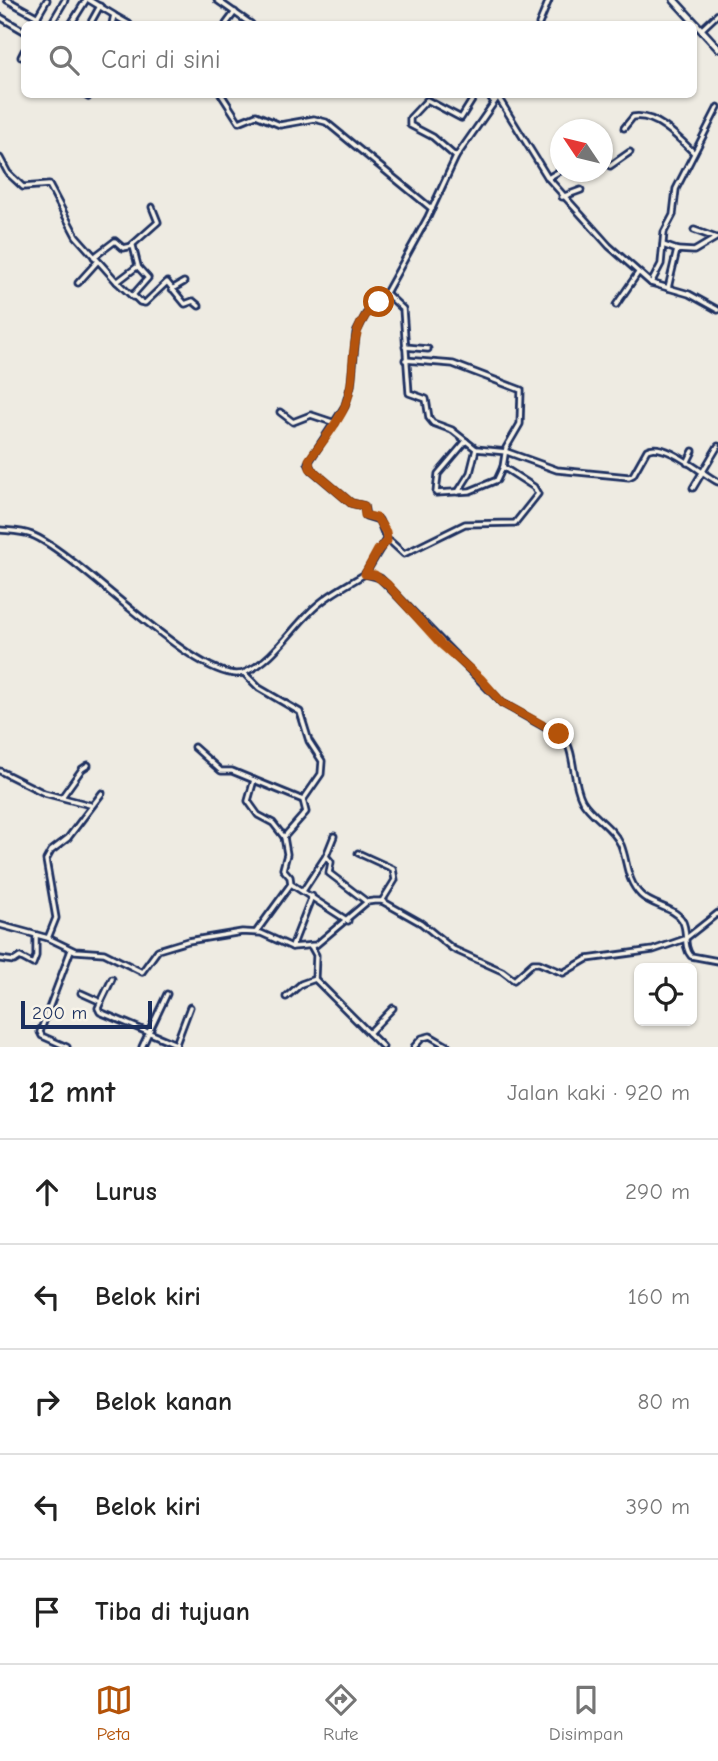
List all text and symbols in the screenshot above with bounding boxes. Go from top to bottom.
search box [21,21,697,98]
icon: search [45,41,83,79]
text: Cari di sini [101,45,221,75]
north arrow [550,119,613,182]
route start [363,286,394,317]
route end [543,718,574,749]
map controls [634,963,697,1026]
button: locate [634,963,697,1026]
scale bar [21,998,152,1030]
text: 200 m [32,1002,87,1024]
text: 12 mnt [28,1075,115,1110]
text: Jalan kaki · 920 m [507,1079,690,1106]
icon: ahead [28,1173,66,1211]
text: Lurus [95,1177,157,1207]
text: 290 m [625,1178,690,1205]
icon: left [28,1278,66,1316]
text: Belok kiri [95,1282,201,1312]
text: 160 m [628,1283,690,1310]
icon: right [28,1383,66,1421]
text: Belok kanan [95,1387,232,1417]
text: 80 m [637,1388,690,1415]
icon: left [28,1488,66,1526]
text: Belok kiri [95,1492,201,1522]
text: 390 m [625,1493,690,1520]
icon: arrive [28,1593,66,1631]
text: Tiba di tujuan [95,1597,250,1627]
tab: Peta [95,1681,133,1745]
tab: Rute [322,1681,360,1745]
tab: Disimpan [549,1681,623,1745]

